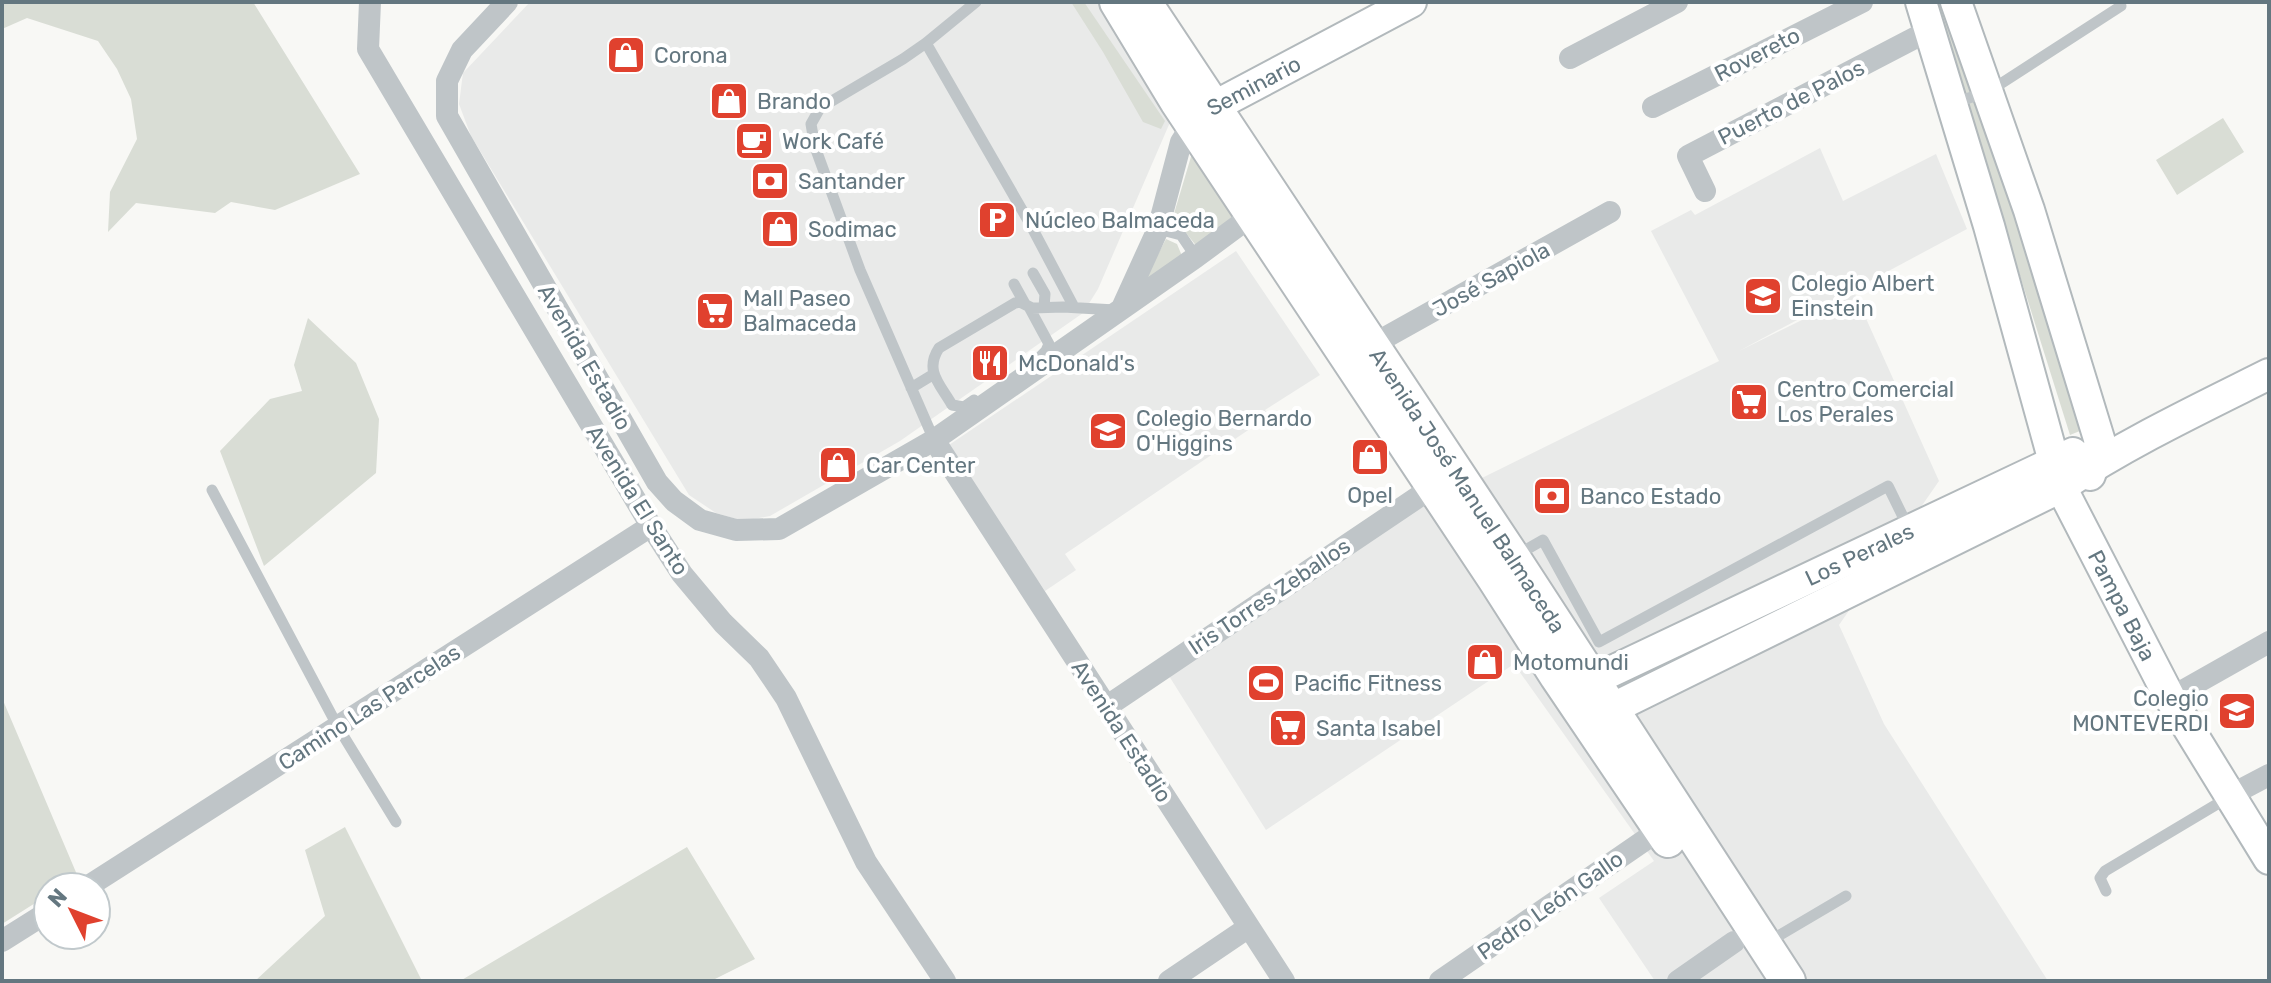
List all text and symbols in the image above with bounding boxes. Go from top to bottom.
street label: Rovereto [1710,21,1804,87]
shop icon: Corona [605,34,647,76]
place label: Corona [654,42,728,69]
street label: Seminario [1202,50,1306,122]
street label: Puerto de Palos [1713,54,1869,151]
shop icon: Brando [708,80,750,122]
place label: Brando [757,88,831,115]
cafe icon: Work Café [733,120,775,162]
place label: Work Café [782,128,884,155]
bank icon: Santander [749,160,791,202]
place label: Santander [798,168,905,195]
parking icon: Núcleo Balmaceda [976,199,1018,241]
place label: Núcleo Balmaceda [1025,207,1215,234]
shop icon: Sodimac [759,208,801,250]
place label: Sodimac [808,216,897,243]
street label: José Sapiola [1428,236,1555,323]
place label: Colegio Albert Einstein [1791,270,1935,322]
school or university icon: Colegio Albert Einstein [1742,275,1784,317]
street label: Avenida Estadio [532,280,637,435]
place label: Mall Paseo Balmaceda [743,285,857,337]
supermarket icon: Mall Paseo Balmaceda [694,290,736,332]
restaurant icon: McDonald's [969,342,1011,384]
street label: Avenida José Manuel Balmaceda [1363,343,1571,638]
place label: McDonald's [1018,350,1135,377]
place label: Centro Comercial Los Perales [1777,376,1954,428]
supermarket icon: Centro Comercial Los Perales [1728,381,1770,423]
place label: Colegio Bernardo O'Higgins [1136,405,1312,457]
school or university icon: Colegio Bernardo O'Higgins [1087,410,1129,452]
street label: Avenida El Santo [581,420,695,580]
shop icon: Opel [1349,436,1391,478]
shop icon: Car Center [817,444,859,486]
place label: Car Center [866,452,976,479]
bank icon: Banco Estado [1531,475,1573,517]
place label: Opel [1347,482,1393,509]
place label: Banco Estado [1580,483,1721,510]
street label: Los Perales [1801,517,1918,592]
street label: Iris Torres Zeballos [1183,532,1355,661]
street label: Pampa Baja [2082,546,2161,666]
street label: Camino Las Parcelas [273,638,465,776]
shop icon: Motomundi [1464,641,1506,683]
place label: Motomundi [1513,649,1629,676]
street label: Avenida Estadio [1066,655,1177,807]
sports icon: Pacific Fitness [1245,662,1287,704]
place label: Pacific Fitness [1294,670,1442,697]
place label: Colegio MONTEVERDI [2072,685,2209,737]
school or university icon: Colegio MONTEVERDI [2216,690,2258,732]
supermarket icon: Santa Isabel [1267,707,1309,749]
place label: Santa Isabel [1316,715,1441,742]
street label: Pedro León Gallo [1472,845,1628,966]
north arrow [32,871,112,951]
text: N [42,883,73,913]

